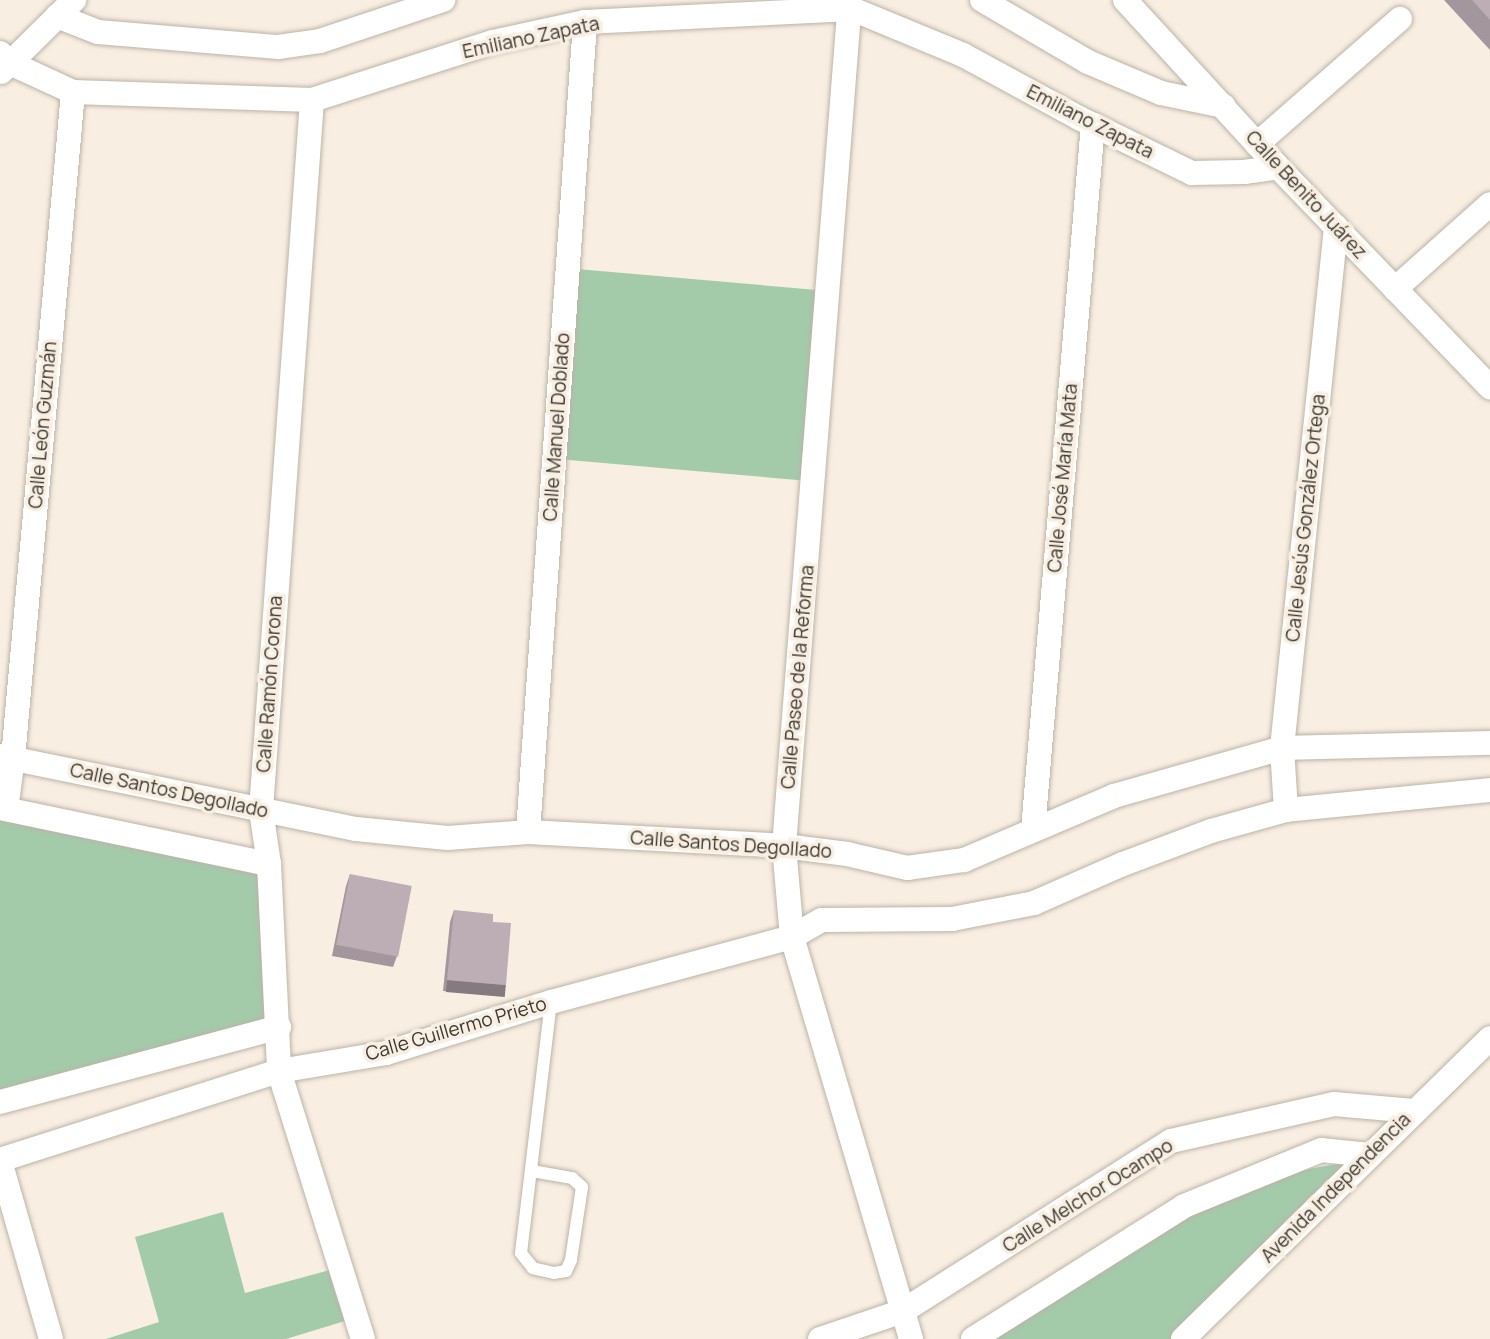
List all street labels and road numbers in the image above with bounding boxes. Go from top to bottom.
street label: Emiliano Zapata [461,12,601,64]
street label: Emiliano Zapata [1023,80,1157,164]
street label: Calle Benito Juárez [1241,126,1371,264]
street label: Calle Manuel Doblado [539,332,575,522]
street label: Calle León Guzmán [24,340,62,510]
street label: Calle José María Mata [1043,383,1083,573]
street label: Calle Jesús González Ortega [1282,393,1330,643]
street label: Calle Paseo de la Reforma [777,564,819,790]
street label: Calle Ramón Corona [252,595,288,773]
street label: Calle Santos Degollado [68,759,270,823]
street label: Calle Santos Degollado [629,827,833,863]
street label: Calle Guillermo Prieto [363,992,549,1066]
street label: Avenida Independencia [1256,1108,1416,1268]
street label: Calle Melchor Ocampo [999,1134,1177,1258]

